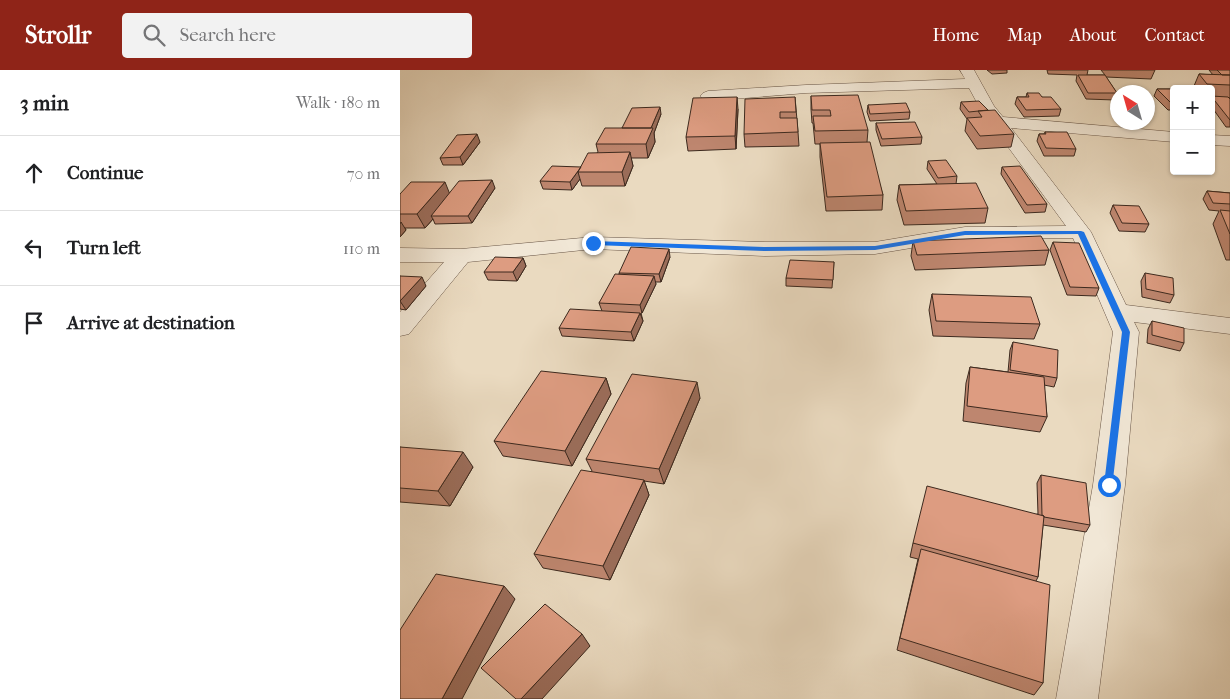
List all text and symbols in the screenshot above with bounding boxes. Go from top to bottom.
search box [122,13,472,58]
text: Strollr [25,21,92,49]
icon: search [140,21,168,49]
text: Search here [180,24,276,46]
text: Home [932,25,979,46]
text: Map [1007,25,1042,46]
text: About [1070,25,1116,46]
text: Contact [1144,25,1205,46]
north arrow [1110,85,1155,130]
map controls [1170,85,1215,175]
button: + [1170,85,1215,130]
text: 3 min [20,91,69,115]
text: Walk · 180 m [296,93,380,112]
button: − [1170,130,1215,175]
icon: ahead [20,159,48,187]
text: Continue [67,162,143,184]
text: 70 m [347,164,380,183]
route end [582,232,605,255]
icon: left [20,234,48,262]
text: Turn left [67,237,141,259]
text: 110 m [343,239,380,258]
icon: arrive [20,309,48,337]
text: Arrive at destination [67,312,235,334]
route start [1098,474,1121,497]

